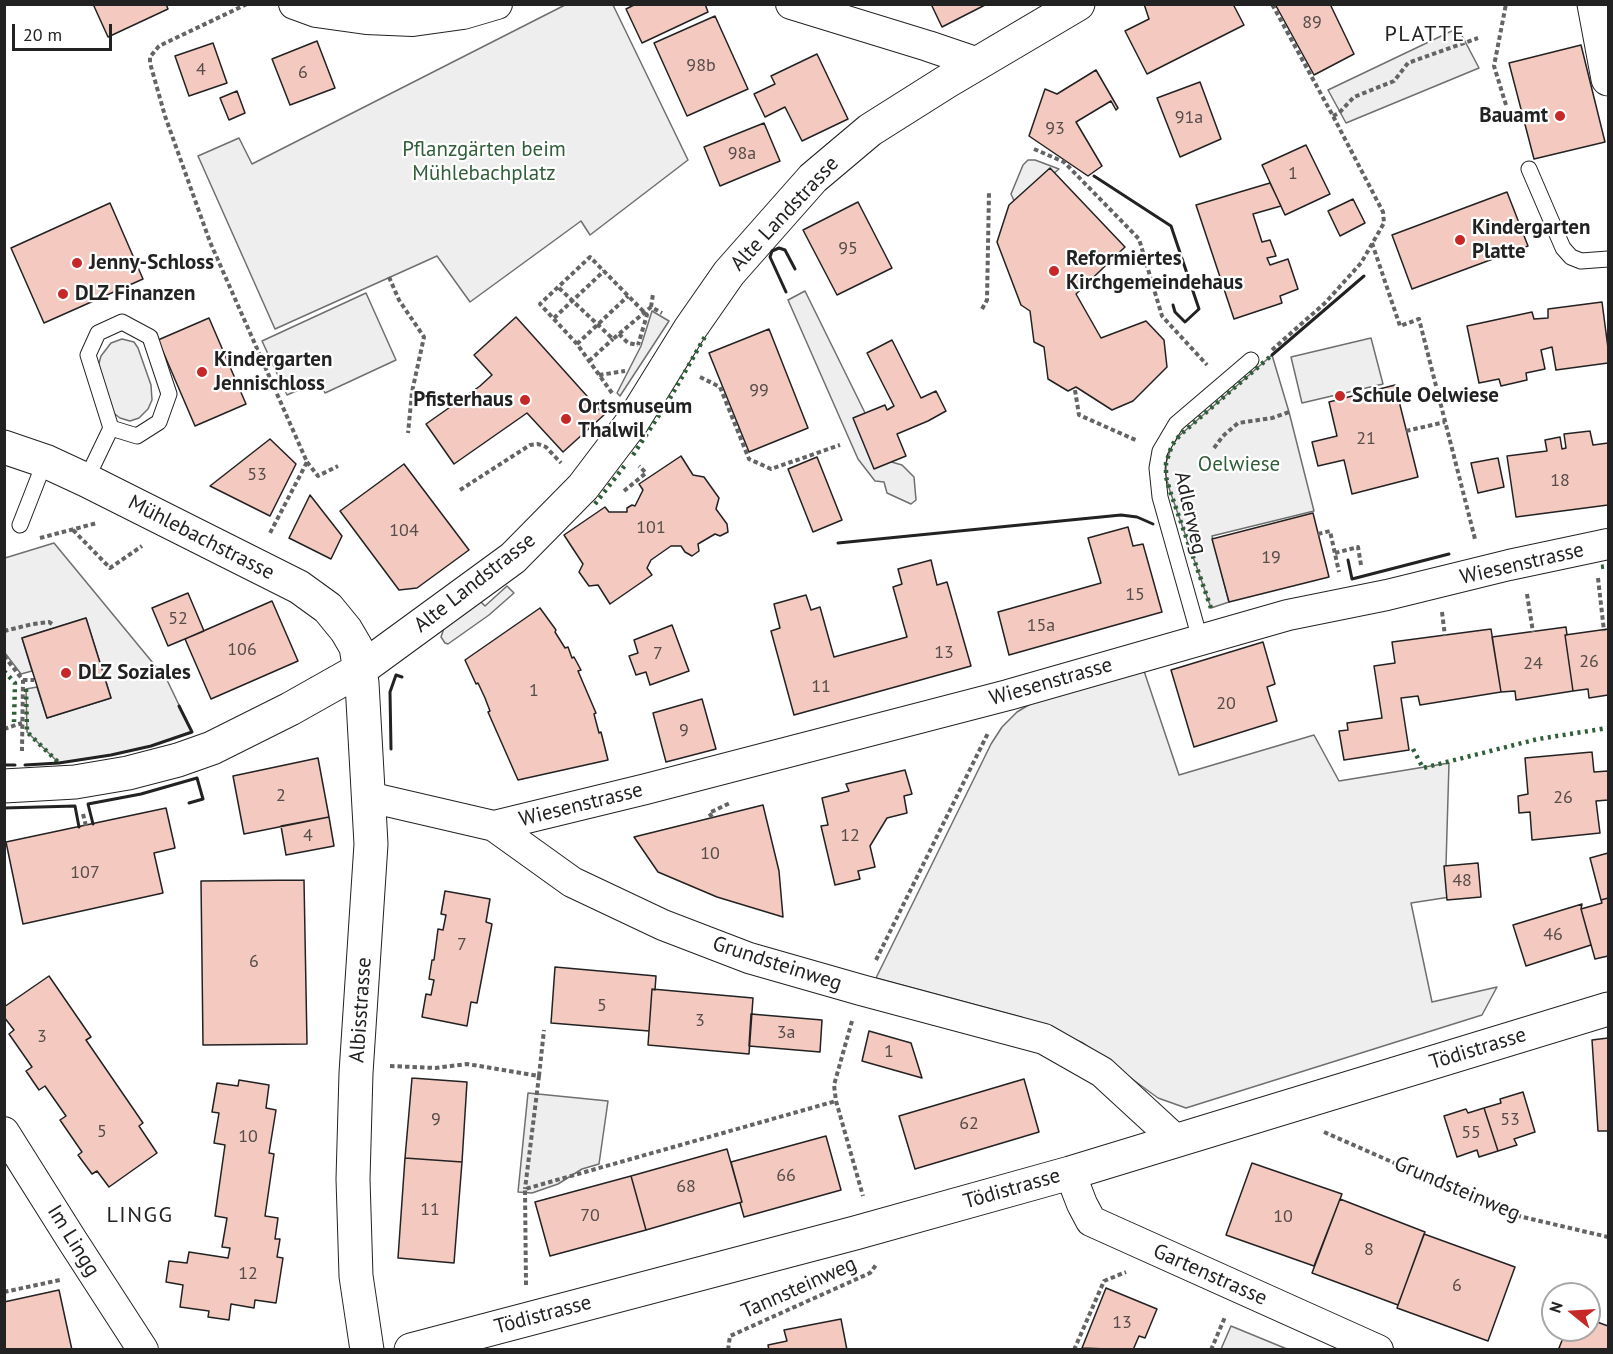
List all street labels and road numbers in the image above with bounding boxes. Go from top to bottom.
street label: Alte Landstrasse [726,152,844,276]
street label: Adlerweg [1168,469,1212,557]
street label: Mühlebachstrasse [124,490,278,586]
street label: Alte Landstrasse [409,528,541,638]
street label: Wiesenstrasse [1458,537,1586,591]
street label: Wiesenstrasse [987,652,1115,712]
street label: Wiesenstrasse [517,777,645,833]
street label: Grundsteinweg [709,931,845,997]
street label: Albisstrasse [345,956,377,1064]
street label: Tödistrasse [1427,1022,1529,1076]
street label: Grundsteinweg [1390,1151,1524,1227]
street label: Tödistrasse [961,1163,1063,1215]
street label: Im Lingg [41,1201,105,1281]
street label: Gartenstrasse [1149,1239,1271,1311]
street label: Tannsteinweg [738,1251,860,1325]
street label: Tödistrasse [492,1290,594,1340]

